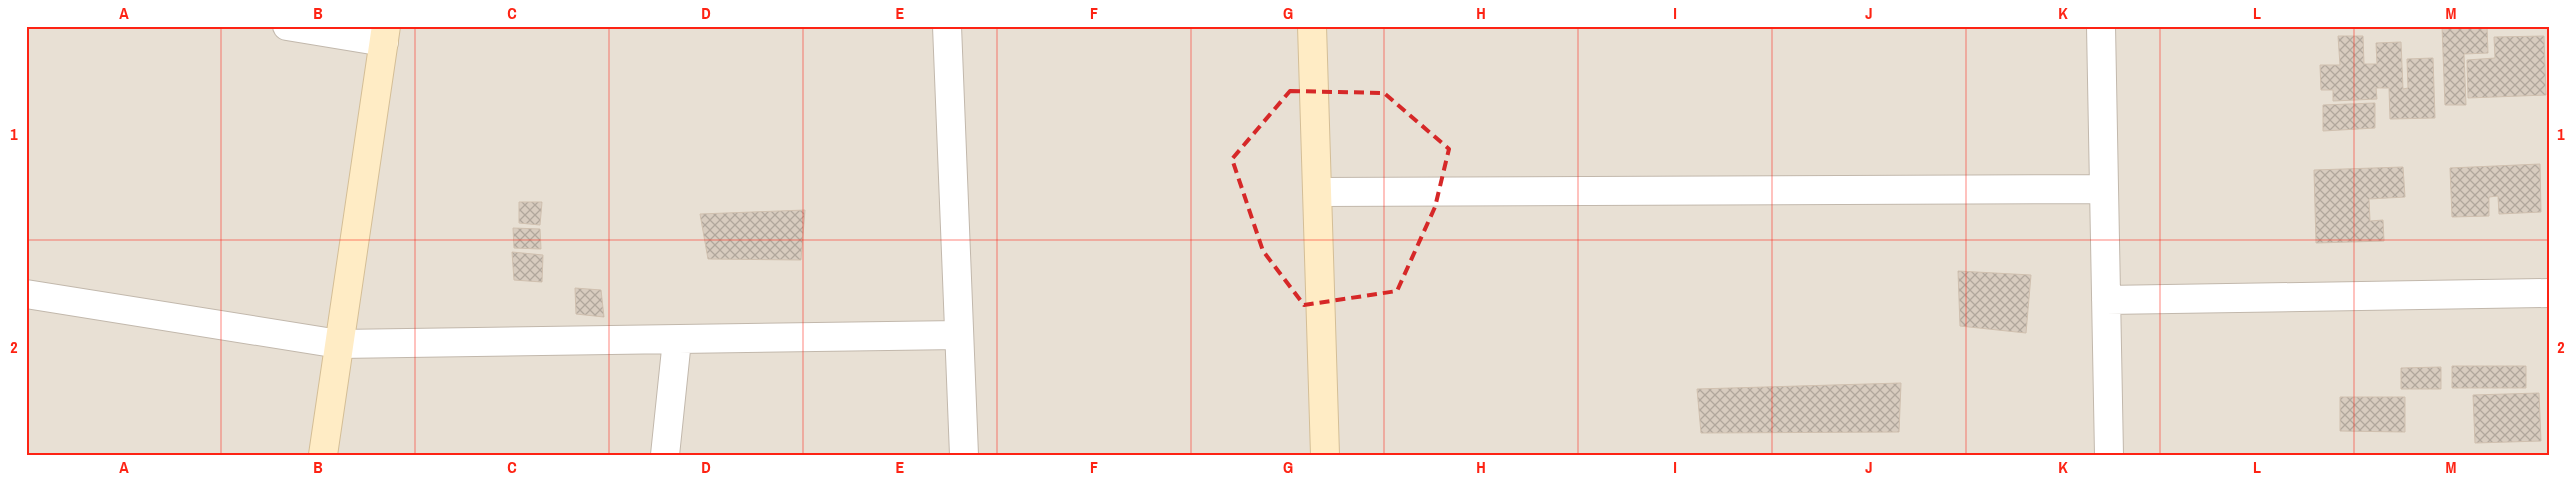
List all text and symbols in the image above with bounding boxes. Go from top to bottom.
text: A [119,2,129,24]
text: B [313,2,323,24]
text: C [507,2,517,24]
text: D [701,2,711,24]
text: E [896,2,905,24]
text: F [1090,2,1098,24]
text: G [1283,2,1293,24]
text: H [1476,2,1486,24]
text: I [1673,2,1677,24]
text: J [1865,2,1873,24]
text: K [2058,2,2068,24]
text: L [2253,2,2261,24]
text: M [2446,2,2457,24]
text: 1 [10,123,18,145]
text: 1 [2557,123,2565,145]
text: 2 [10,336,18,358]
text: 2 [2557,336,2565,358]
text: A [119,456,129,478]
text: B [313,456,323,478]
text: C [507,456,517,478]
text: D [701,456,711,478]
text: E [896,456,905,478]
text: F [1090,456,1098,478]
text: G [1283,456,1293,478]
text: H [1476,456,1486,478]
text: I [1673,456,1677,478]
text: J [1865,456,1873,478]
text: K [2058,456,2068,478]
text: L [2253,456,2261,478]
text: M [2446,456,2457,478]

